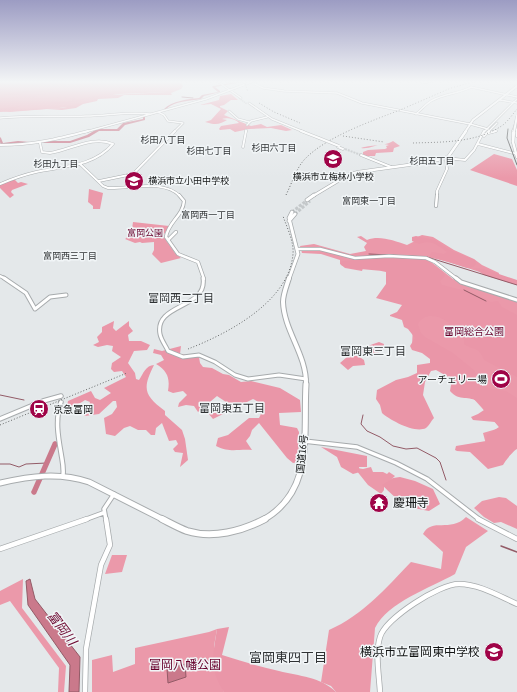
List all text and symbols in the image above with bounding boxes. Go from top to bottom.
district label: 杉田八丁目 [140,135,186,145]
district label: 杉田六丁目 [251,143,297,153]
district label: 杉田七丁目 [186,146,232,156]
school or university icon: 横浜市立梅林小学校 [322,148,344,170]
district label: 杉田五丁目 [409,156,455,166]
district label: 杉田九丁目 [33,159,79,169]
school or university icon: 横浜市立小田中学校 [123,170,145,192]
place label: 横浜市立梅林小学校 [292,171,374,182]
place label: 横浜市立小田中学校 [148,176,229,186]
district label: 富岡東一丁目 [342,196,396,206]
district label: 富岡西一丁目 [181,210,235,220]
park label: 富岡公園 [127,228,163,238]
district label: 富岡西三丁目 [43,251,97,261]
district label: 富岡西二丁目 [148,292,214,304]
park label: 富岡総合公園 [444,326,504,337]
district label: 富岡東三丁目 [340,345,406,357]
sports icon: アーチェリー場 [490,368,512,390]
place label: アーチェリー場 [418,374,487,385]
station icon: 京急富岡 [28,398,50,420]
district label: 富岡東五丁目 [199,402,265,414]
place label: 京急富岡 [53,404,93,415]
street label: 国道16号 [294,434,310,474]
temple icon: 慶珊寺 [368,492,390,514]
place label: 慶珊寺 [393,496,429,510]
water label: 富岡川 [44,608,81,650]
school or university icon: 横浜市立富岡東中学校 [483,641,505,663]
place label: 横浜市立富岡東中学校 [360,645,480,659]
district label: 富岡東四丁目 [249,650,327,665]
park label: 富岡八幡公園 [149,658,221,672]

